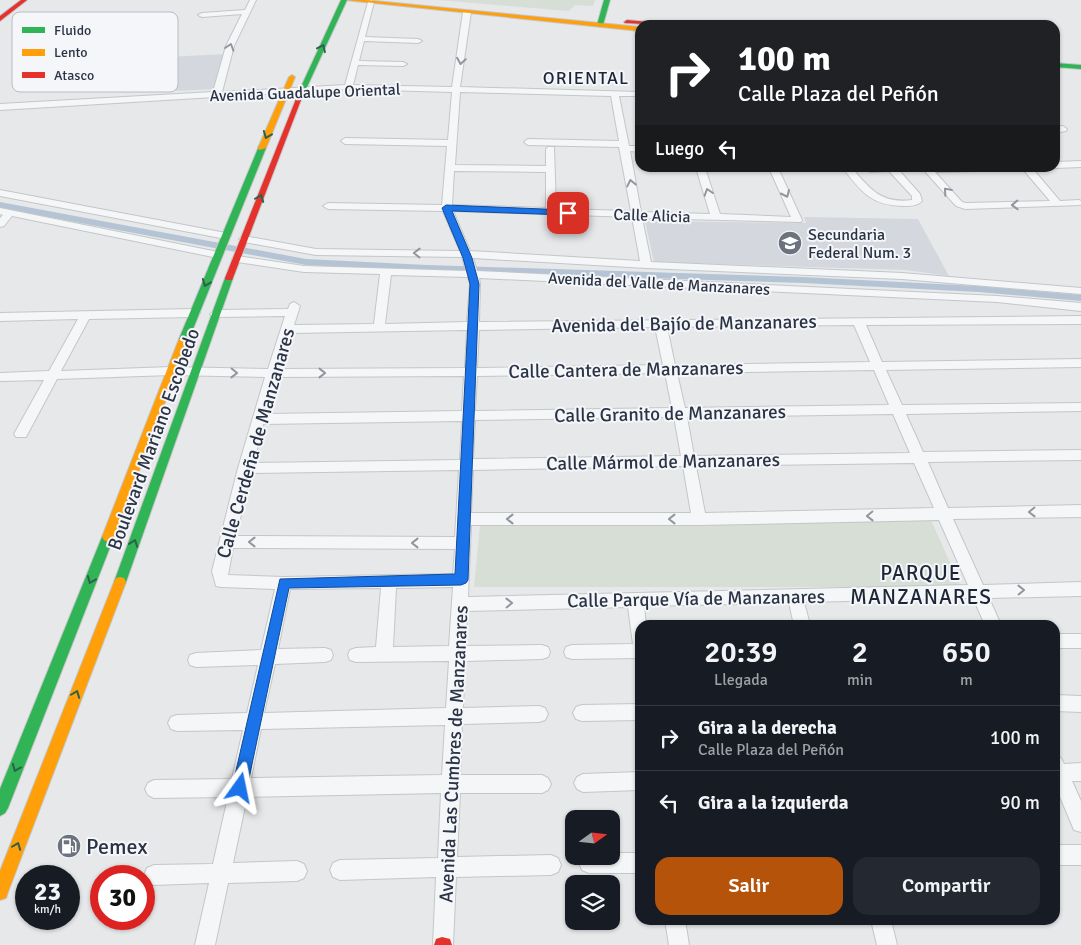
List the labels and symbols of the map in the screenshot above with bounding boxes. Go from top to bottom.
legend [12,12,178,92]
text: Fluido [54,22,91,39]
text: Lento [54,44,88,61]
one-way arrow [224,44,234,52]
one-way arrow [316,44,326,53]
one-way arrow [456,56,466,65]
text: Atasco [54,67,94,84]
district label: ORIENTAL [543,67,629,89]
street label: Avenida Guadalupe Oriental [209,80,401,106]
one-way arrow [263,130,274,139]
one-way arrow [626,178,636,187]
one-way arrow [944,187,953,196]
one-way arrow [704,189,714,197]
one-way arrow [779,189,790,198]
pin [547,192,589,234]
one-way arrow [254,194,265,203]
one-way arrow [1010,200,1018,211]
street label: Calle Alicia [613,205,691,227]
place label: Secundaria Federal Num. 3 [808,225,911,263]
school or university icon: Secundaria Federal Num. 3 [777,230,803,256]
one-way arrow [413,248,421,259]
street label: Avenida del Valle de Manzanares [547,268,770,300]
one-way arrow [202,278,213,287]
street label: Avenida del Bajío de Manzanares [551,310,817,338]
street label: Boulevard Mariano Escobedo [103,325,205,554]
street label: Calle Cerdeña de Manzanares [212,325,300,561]
street label: Calle Cantera de Manzanares [508,356,744,384]
one-way arrow [230,368,238,378]
one-way arrow [318,368,326,378]
street label: Calle Granito de Manzanares [554,400,786,428]
street label: Calle Mármol de Manzanares [546,448,780,476]
one-way arrow [1028,507,1036,518]
one-way arrow [866,511,874,521]
one-way arrow [506,514,514,524]
one-way arrow [668,514,676,524]
one-way arrow [248,537,256,547]
one-way arrow [410,538,418,548]
one-way arrow [128,539,138,547]
district label: PARQUE MANZANARES [850,560,992,610]
one-way arrow [87,575,97,584]
street label: Calle Parque Vía de Manzanares [567,585,825,613]
one-way arrow [1018,585,1026,596]
one-way arrow [505,597,513,608]
street label: Avenida Las Cumbres de Manzanares [434,605,474,903]
one-way arrow [70,691,80,699]
position arrow [213,761,265,813]
one-way arrow [12,763,22,772]
north arrow [565,810,620,865]
fuel station icon: Pemex [56,833,82,859]
place label: Pemex [86,833,148,860]
one-way arrow [11,842,21,851]
speed limit sign: 30 [90,865,155,930]

